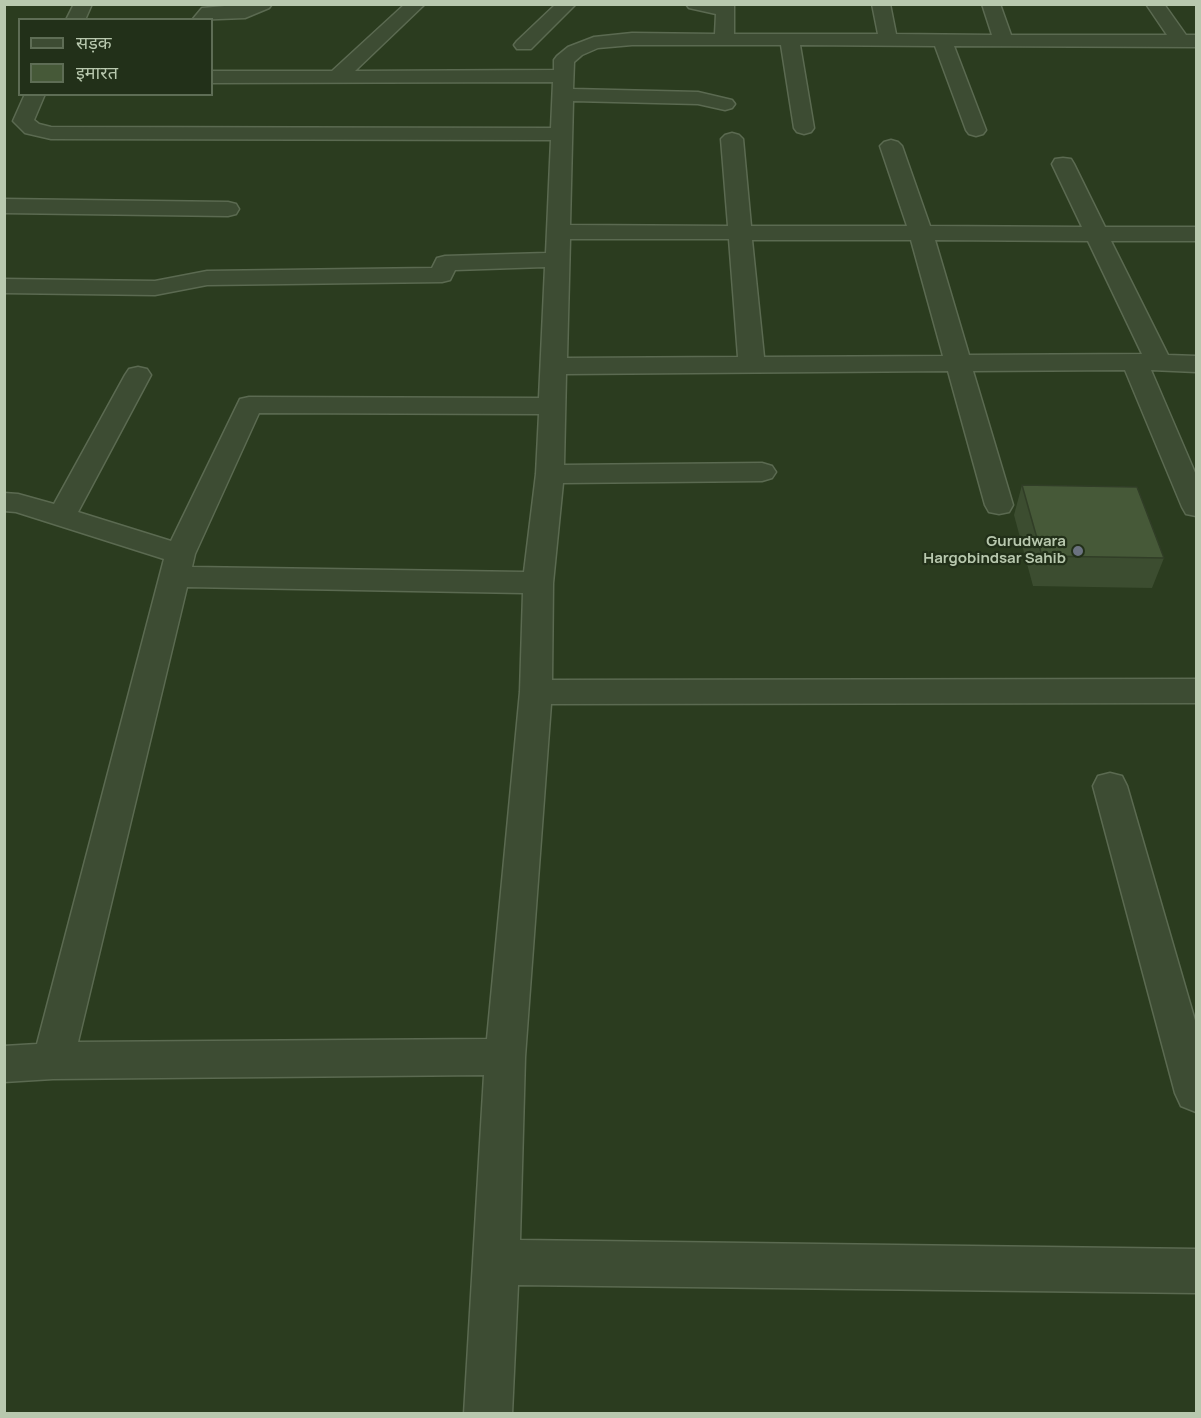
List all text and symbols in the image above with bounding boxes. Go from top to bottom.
legend [18,18,213,96]
text: सड़क [76,30,112,54]
text: इमारत [76,60,118,84]
place label: Gurudwara Hargobindsar Sahib [923,533,1066,568]
marker: Gurudwara Hargobindsar Sahib [1071,544,1085,558]

